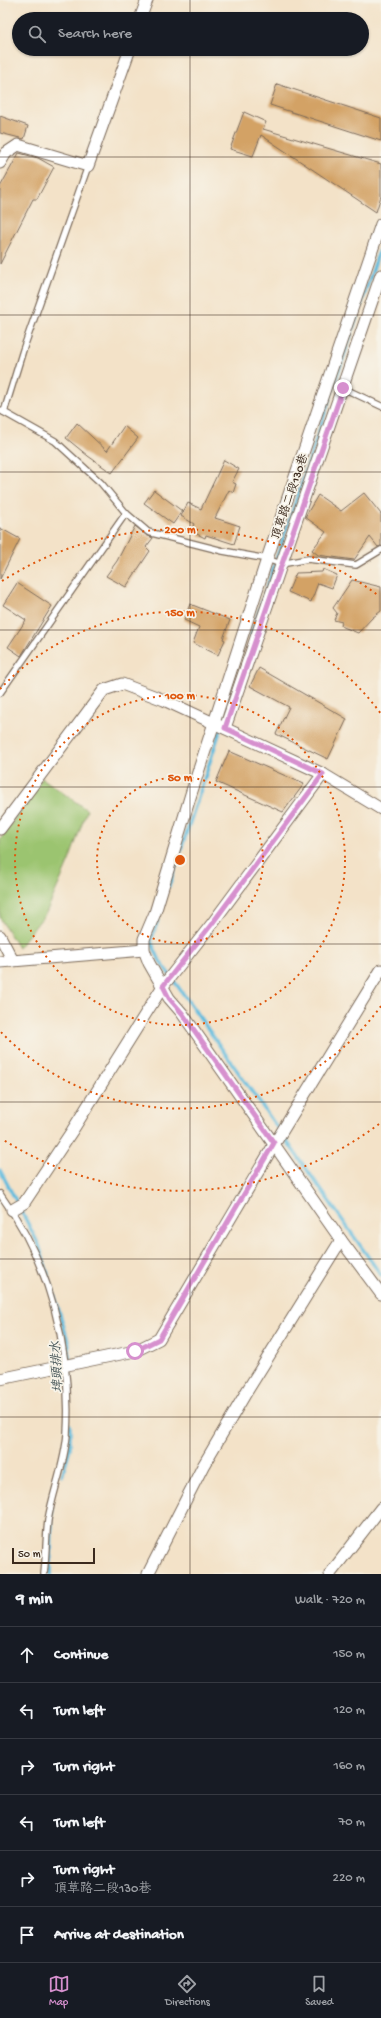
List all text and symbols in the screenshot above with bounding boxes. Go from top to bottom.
search box [12,12,369,56]
icon: search [26,23,48,45]
text: Search here [58,25,132,43]
route end [334,379,352,397]
street label: 頂草路二段130巷 [269,452,312,542]
text: 200 m [165,524,196,538]
text: 150 m [164,607,195,621]
text: 100 m [164,690,195,704]
text: 50 m [168,772,193,786]
centre of rings [173,853,187,867]
water label: 埤頭排水 [48,1340,67,1393]
route start [126,1342,144,1360]
scale bar [12,1546,95,1565]
text: 50 m [18,1549,40,1561]
text: 9 min [16,1590,52,1610]
text: Walk · 720 m [295,1593,365,1608]
icon: ahead [16,1644,38,1666]
text: Continue [54,1646,108,1664]
text: 150 m [333,1647,365,1662]
icon: left [16,1700,38,1722]
text: Turn left [54,1702,105,1720]
text: 120 m [334,1703,365,1718]
icon: right [16,1756,38,1778]
text: Turn right [54,1758,114,1776]
text: 160 m [333,1759,365,1774]
icon: left [16,1812,38,1834]
text: Turn left [54,1814,105,1832]
text: 70 m [339,1815,365,1830]
text: Turn right [54,1861,114,1879]
icon: right [16,1868,38,1890]
text: 220 m [333,1871,365,1886]
text: 頂草路二段130巷 [54,1882,151,1897]
icon: arrive [16,1924,38,1946]
text: Arrive at destination [54,1926,184,1944]
tab: Map [48,1973,70,2009]
tab: Directions [165,1973,210,2009]
tab: Saved [305,1973,333,2009]

